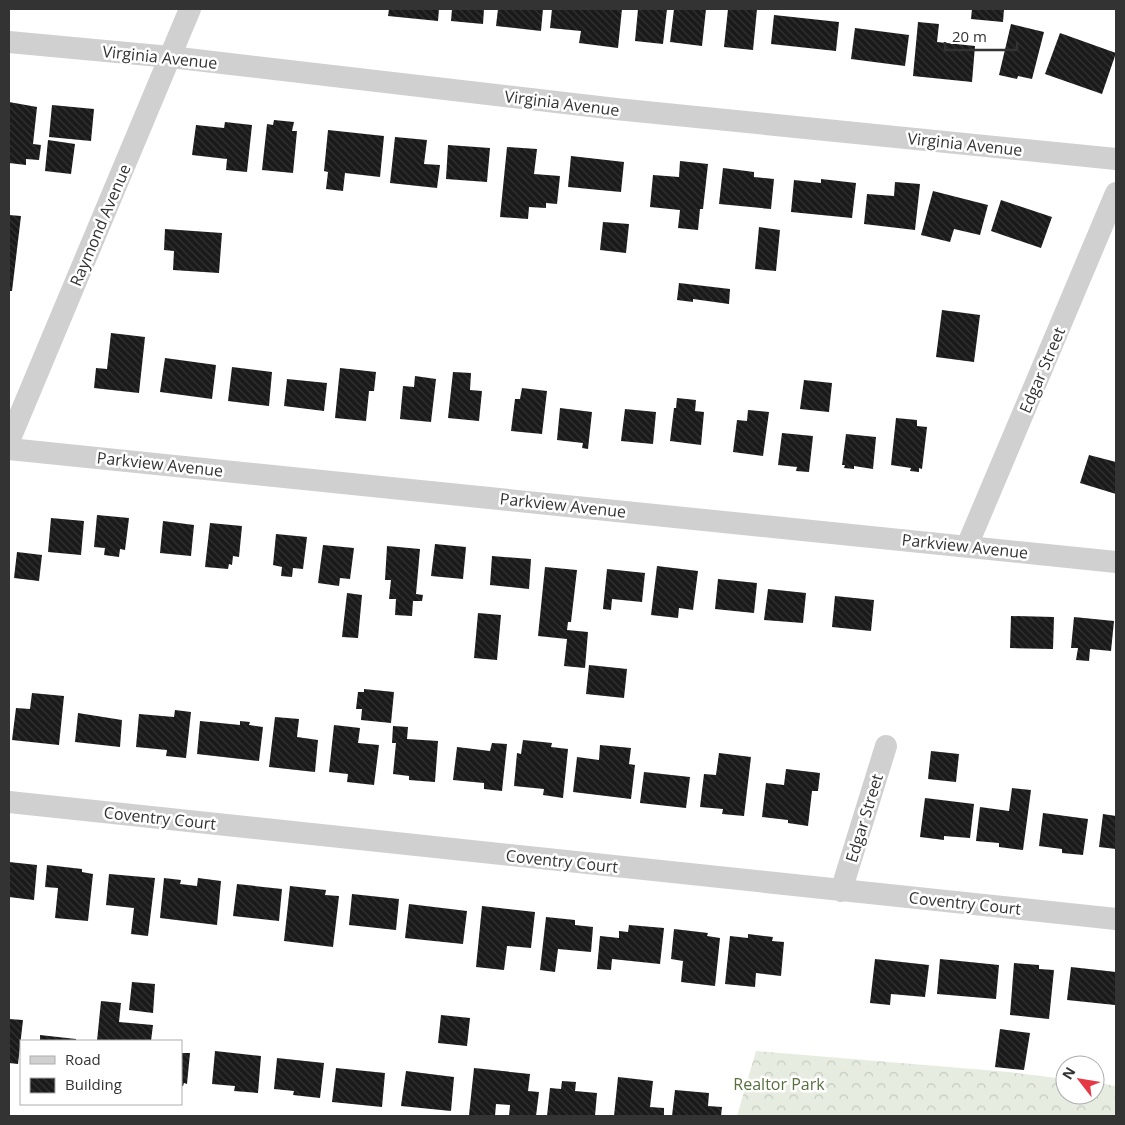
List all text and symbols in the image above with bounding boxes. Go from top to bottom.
scale bar [945,20,1018,52]
text: 20 m [952,26,987,46]
street label: Virginia Avenue [101,40,219,74]
street label: Virginia Avenue [503,85,621,121]
street label: Virginia Avenue [906,127,1024,161]
street label: Raymond Avenue [64,161,136,289]
street label: Edgar Street [1014,323,1070,416]
street label: Parkview Avenue [96,446,224,482]
street label: Parkview Avenue [499,487,627,523]
street label: Parkview Avenue [901,528,1029,564]
street label: Edgar Street [840,771,888,865]
street label: Coventry Court [103,801,217,835]
street label: Coventry Court [505,844,619,878]
street label: Coventry Court [908,886,1022,920]
legend [20,1040,182,1105]
text: Road [65,1049,101,1069]
north arrow [1055,1055,1105,1105]
text: N [1057,1063,1080,1083]
park label: Realtor Park [733,1073,825,1095]
text: Building [65,1074,122,1094]

